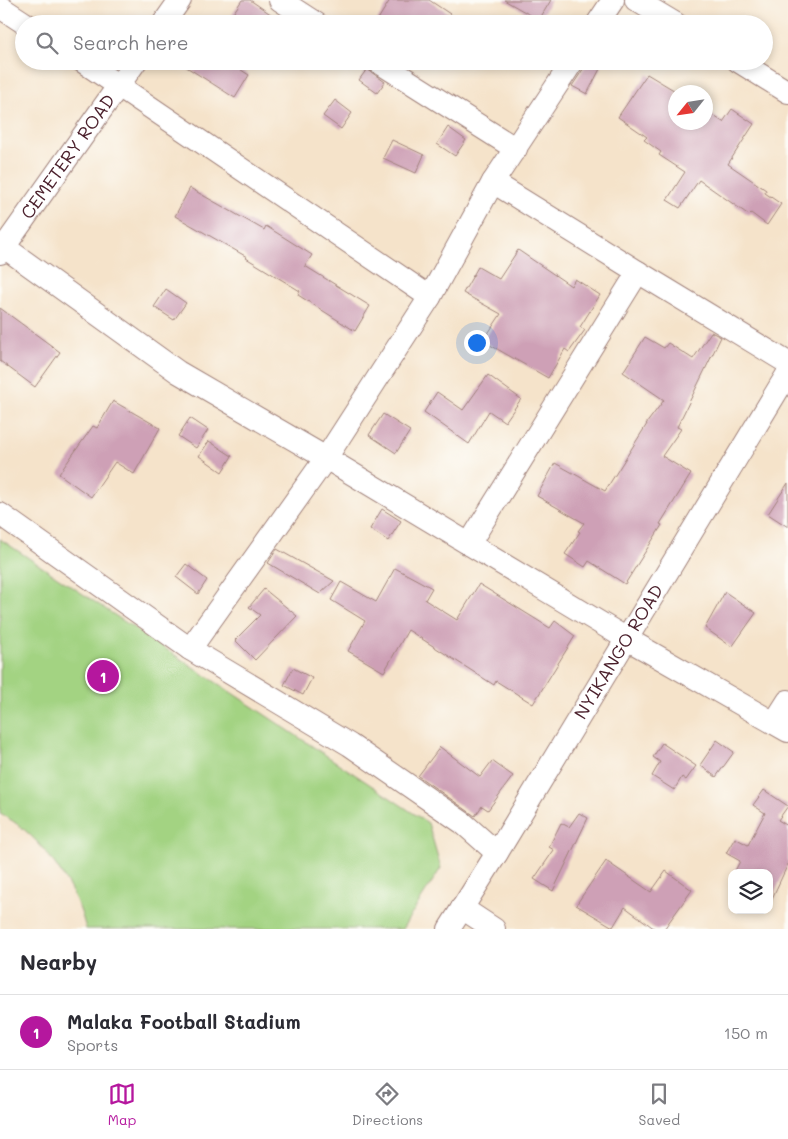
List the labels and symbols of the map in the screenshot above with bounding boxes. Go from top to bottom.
north arrow [668,85,713,130]
street label: CEMETERY ROAD [15,89,120,223]
your location [464,330,490,356]
street label: NYIKANGO ROAD [568,579,668,723]
pin: 1 [87,657,119,695]

